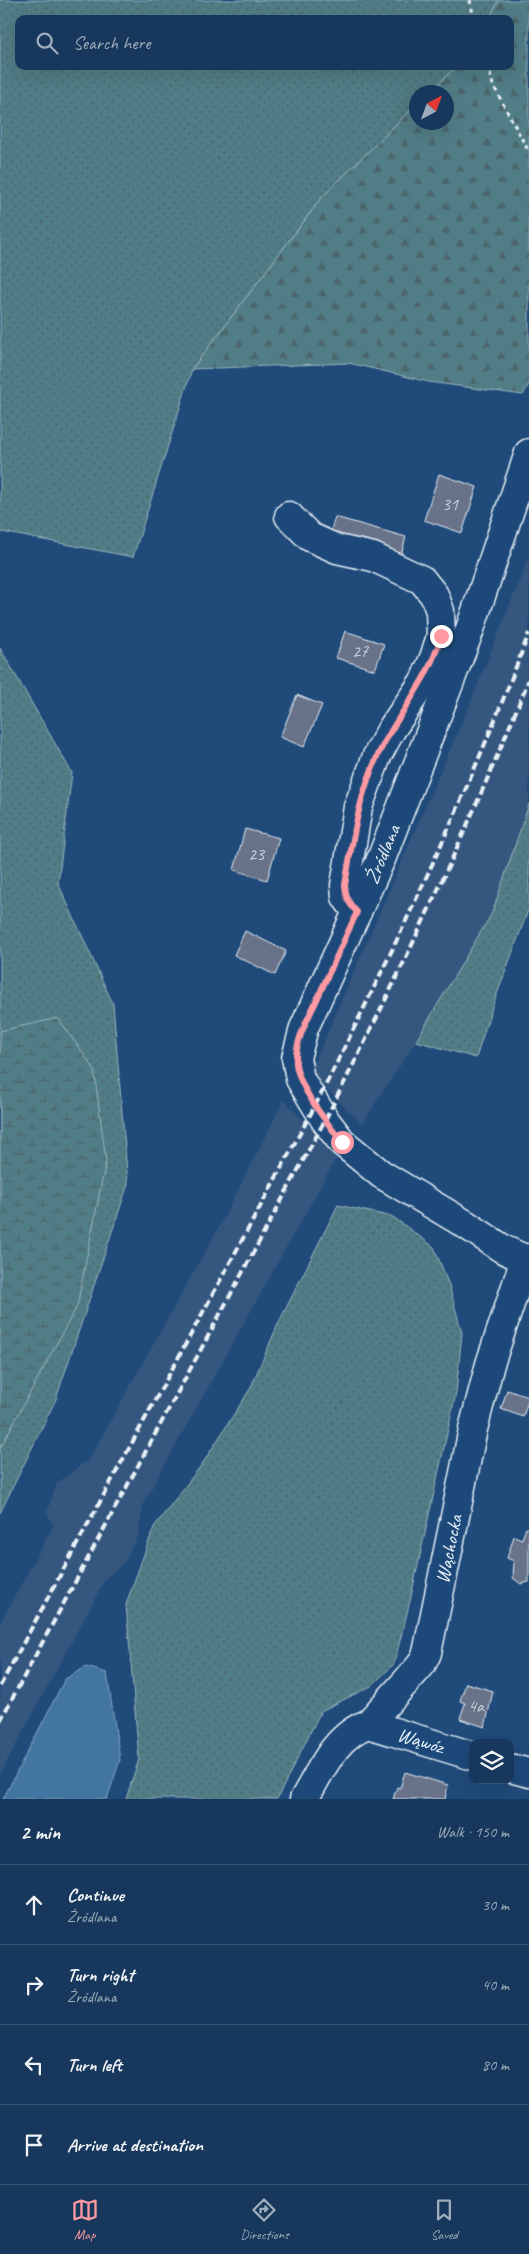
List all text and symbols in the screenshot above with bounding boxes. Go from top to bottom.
search box [15,15,514,70]
icon: search [33,29,61,57]
text: Search here [73,31,150,55]
north arrow [409,85,454,130]
house number: 31 [442,493,459,515]
route end [430,625,453,648]
house number: 27 [352,640,369,662]
street label: Źródlana [359,819,407,887]
house number: 23 [248,843,266,865]
route start [331,1131,354,1154]
street label: Wąchocka [430,1511,468,1585]
house number: 4a [468,1695,485,1717]
street label: Wąwóz [394,1722,449,1760]
map controls [469,1739,514,1784]
button: layers [469,1739,514,1784]
text: 2 min [20,1819,60,1845]
text: Walk · 150 m [437,1822,509,1842]
text: Continue [67,1883,124,1907]
icon: ahead [20,1891,48,1919]
text: 30 m [482,1895,509,1915]
text: Źródlana [67,1907,116,1927]
text: Turn right [67,1963,134,1987]
icon: right [20,1971,48,1999]
text: 40 m [482,1975,509,1995]
text: Źródlana [67,1987,116,2007]
icon: left [20,2051,48,2079]
text: Turn left [67,2053,122,2077]
text: 80 m [482,2055,509,2075]
icon: arrive [20,2131,48,2159]
text: Arrive at destination [67,2133,203,2157]
tab: Map [71,2196,99,2243]
tab: Directions [240,2196,289,2243]
tab: Saved [430,2196,458,2243]

